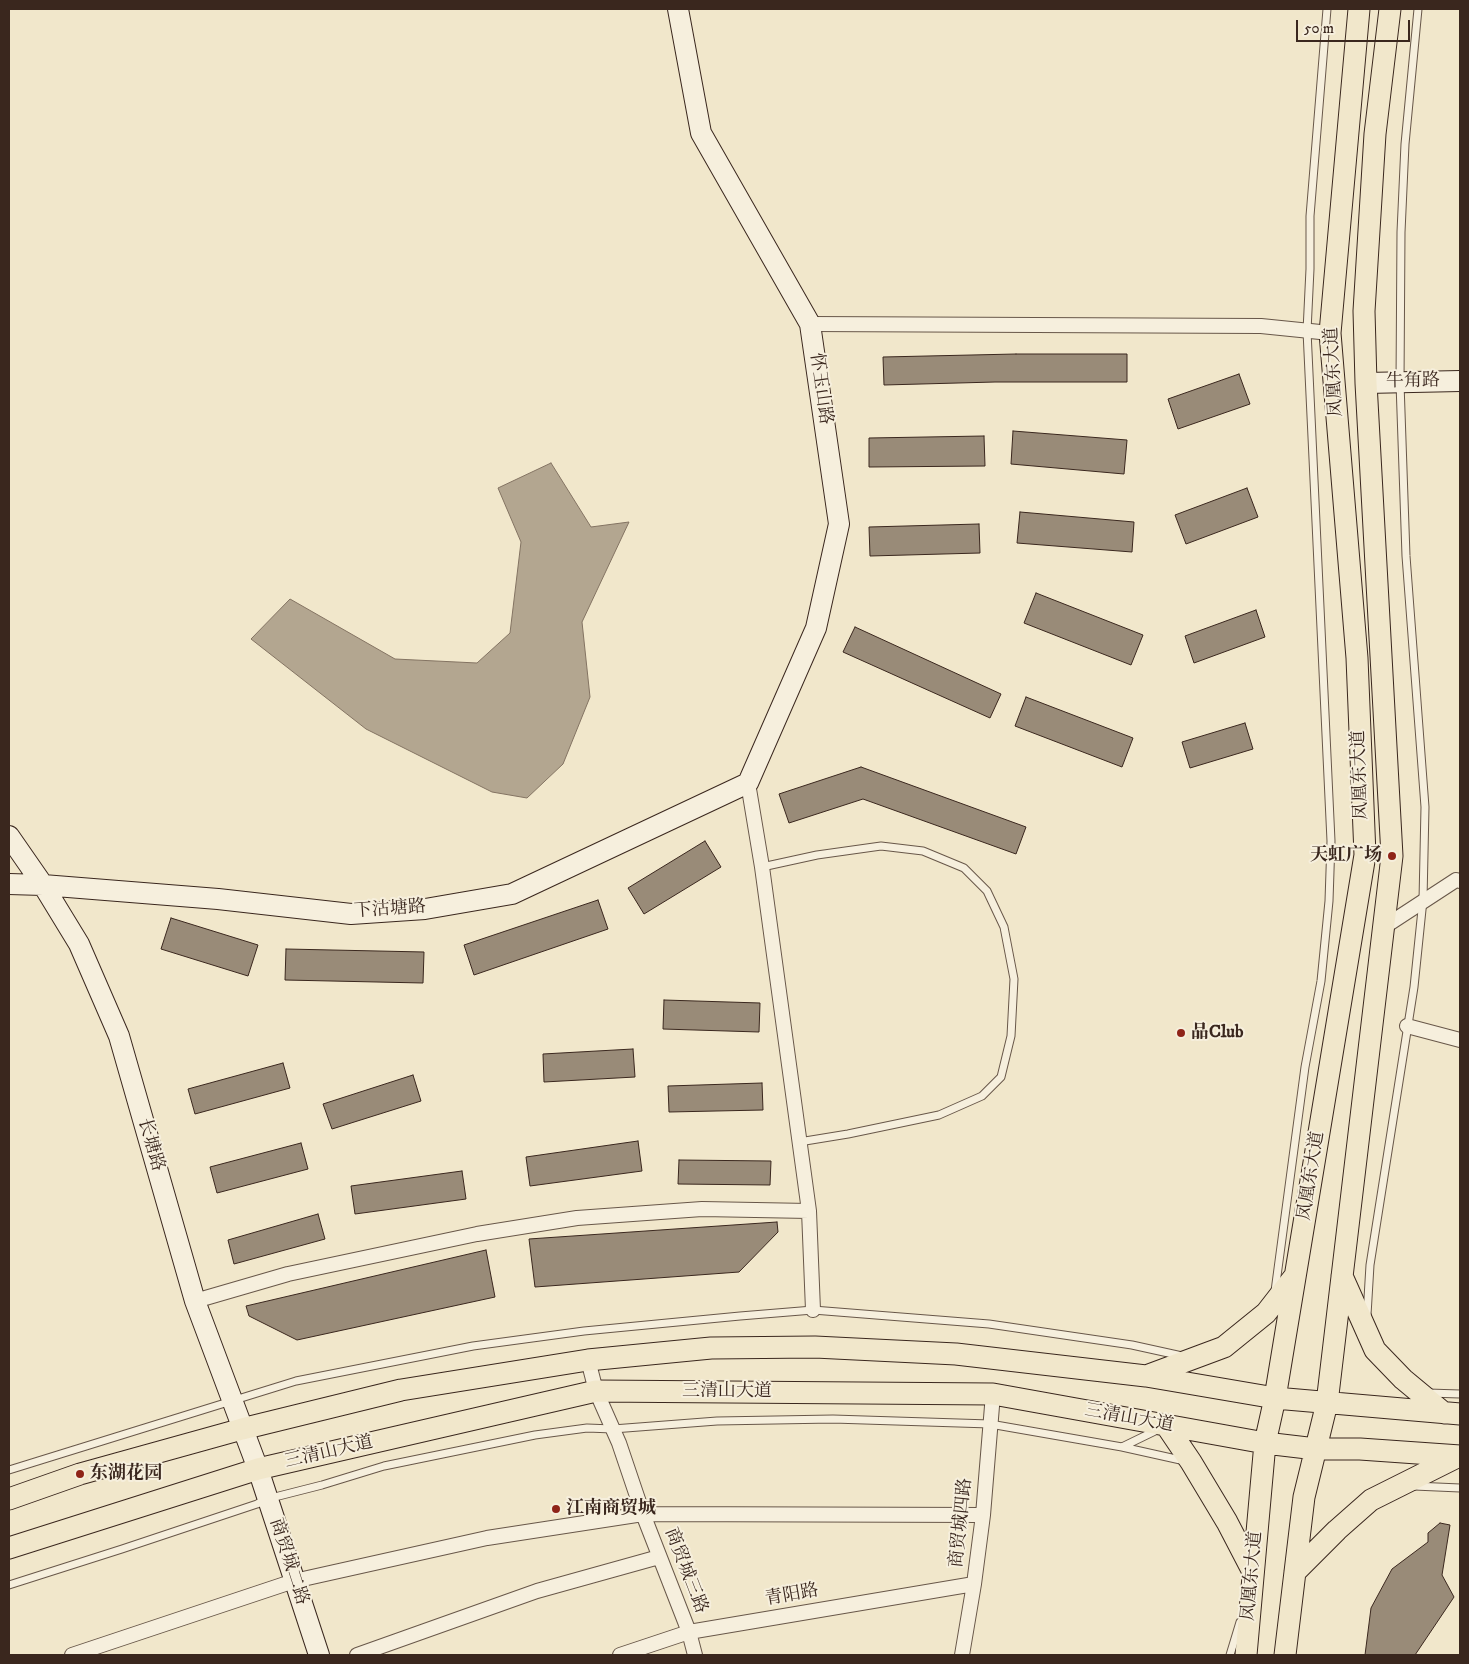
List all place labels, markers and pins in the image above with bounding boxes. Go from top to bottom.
place label: 天虹广场 [1310,845,1382,867]
marker: 天虹广场 [1386,850,1398,862]
place label: 品Club [1191,1022,1243,1044]
marker: 品Club [1175,1027,1187,1039]
place label: 东湖花园 [90,1463,162,1485]
marker: 东湖花园 [74,1468,86,1480]
place label: 江南商贸城 [566,1498,656,1520]
marker: 江南商贸城 [550,1503,562,1515]

